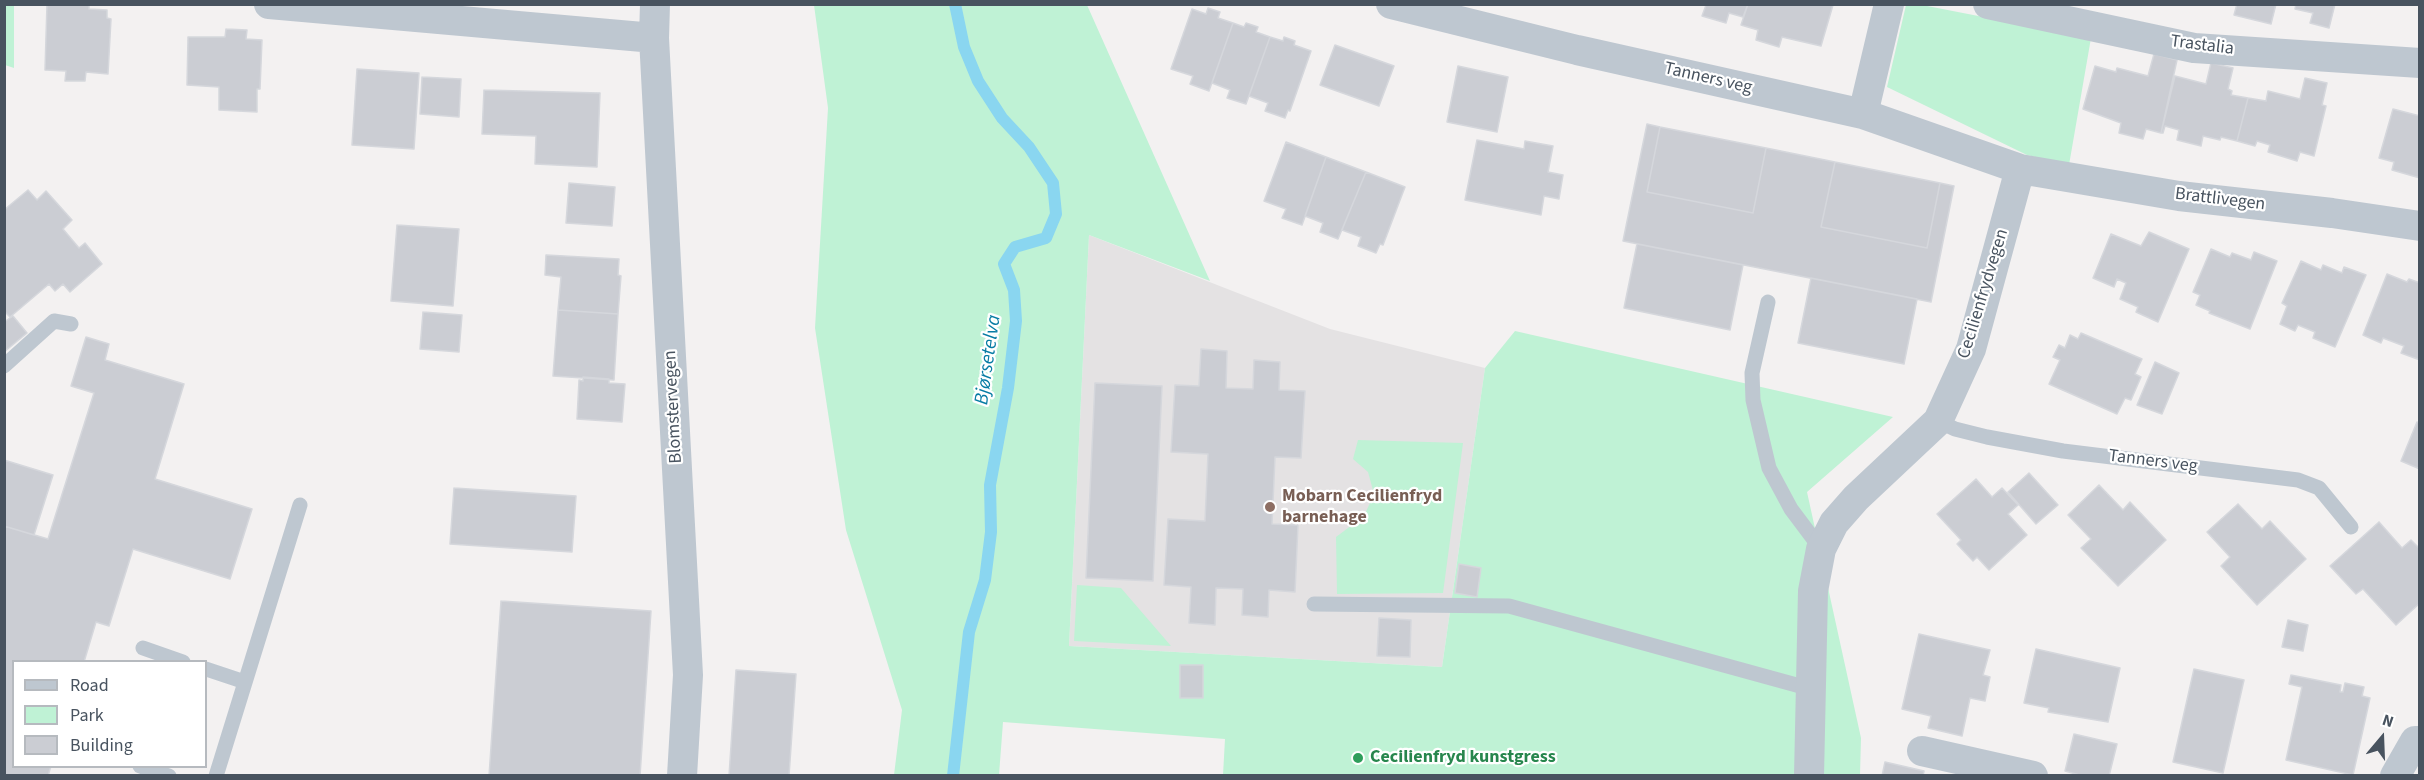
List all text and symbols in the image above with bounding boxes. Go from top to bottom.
street label: Trastalia [2169,31,2235,61]
street label: Tanners veg [1662,58,1754,100]
street label: Brattlivegen [2174,184,2266,216]
street label: Cecilienfrydvegen [1954,226,2014,362]
water label: Bjørsetelva [971,313,1007,407]
street label: Blomstervegen [660,350,688,464]
street label: Tanners veg [2107,446,2199,478]
place label: Mobarn Cecilienfryd barnehage [1282,486,1442,528]
marker: Mobarn Cecilienfryd barnehage [1263,500,1277,514]
legend [12,660,207,768]
text: Road [70,673,109,698]
text: Park [70,703,104,728]
north arrow [2352,708,2412,768]
text: N [2379,709,2396,733]
text: Building [70,733,133,758]
place label: Cecilienfryd kunstgress [1370,747,1556,769]
marker: Cecilienfryd kunstgress [1351,751,1365,765]

